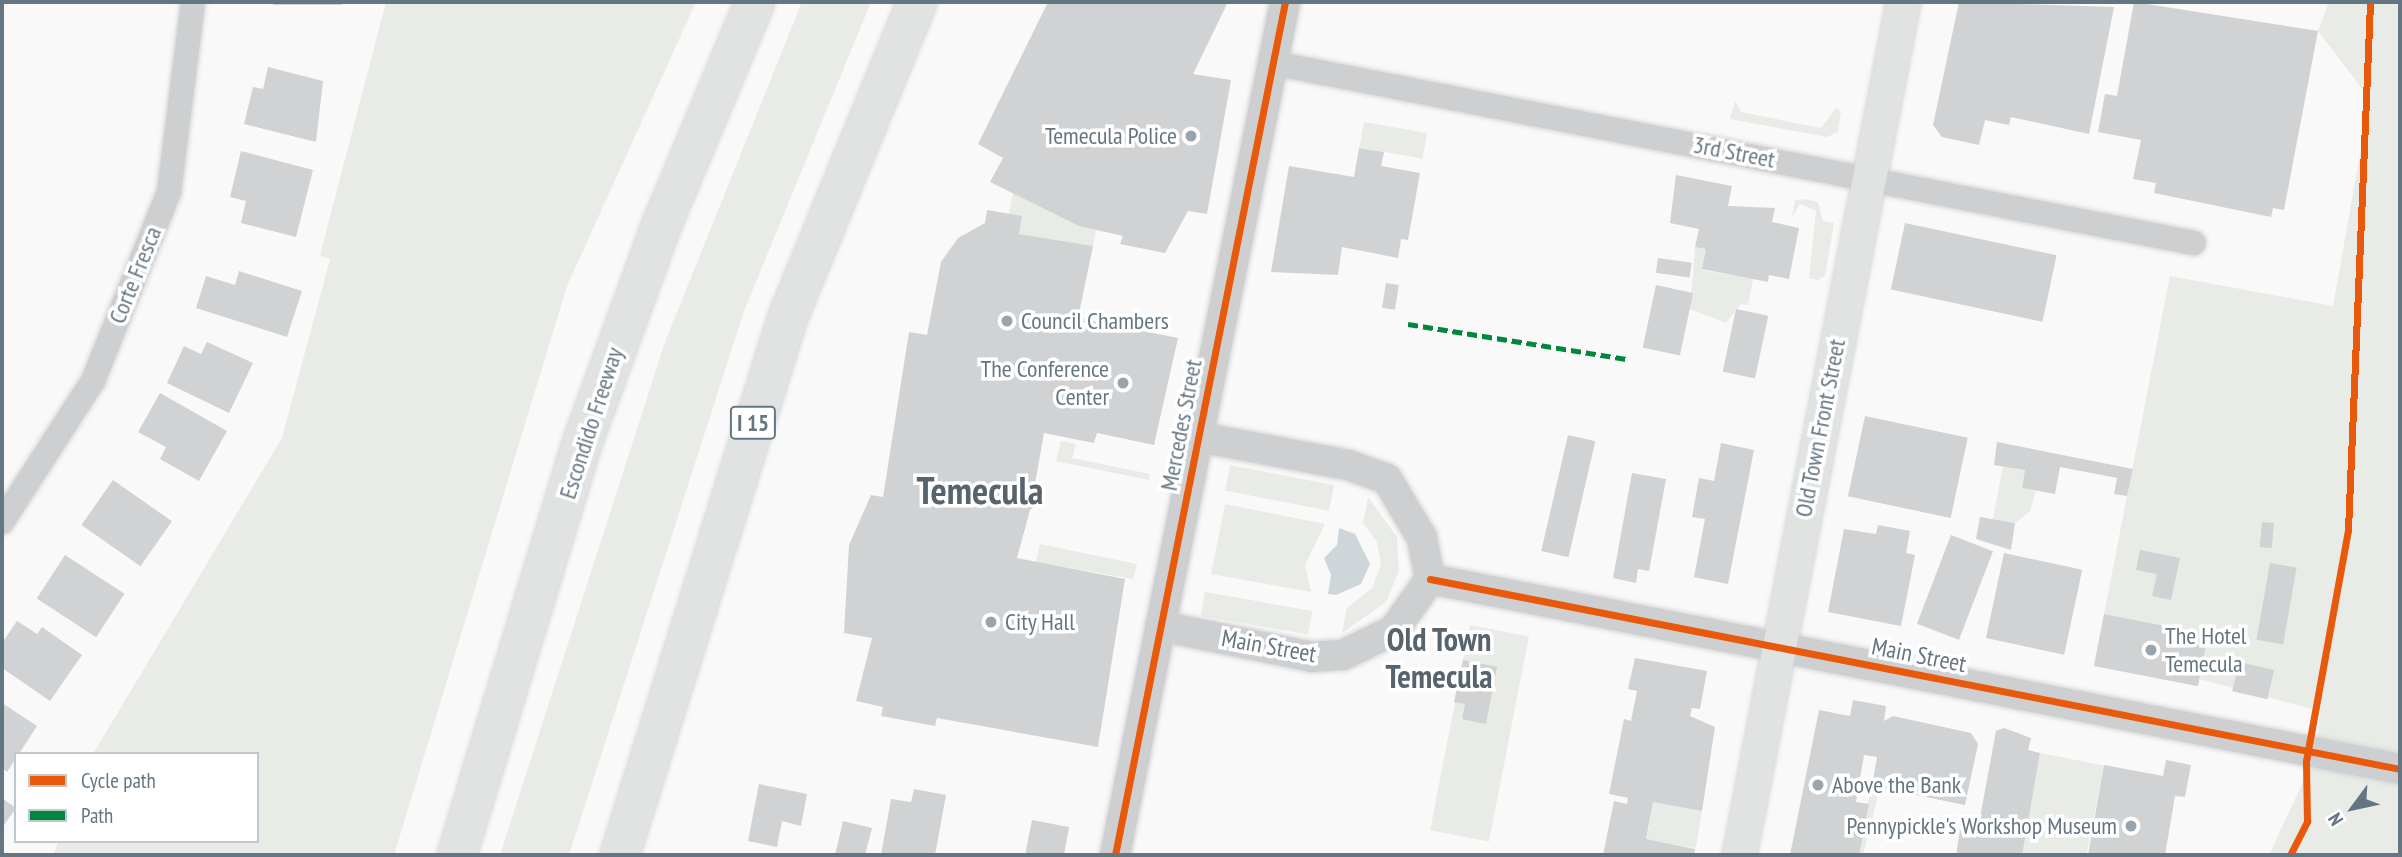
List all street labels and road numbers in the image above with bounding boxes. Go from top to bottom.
street label: 3rd Street [1691,130,1777,174]
street label: Corte Fresca [103,222,167,328]
street label: Old Town Front Street [1789,336,1851,520]
street label: Escondido Freeway [553,344,629,502]
street label: Mercedes Street [1154,357,1208,493]
road number: I 15 [728,404,778,442]
street label: Main Street [1220,624,1318,668]
street label: Main Street [1869,632,1969,678]

